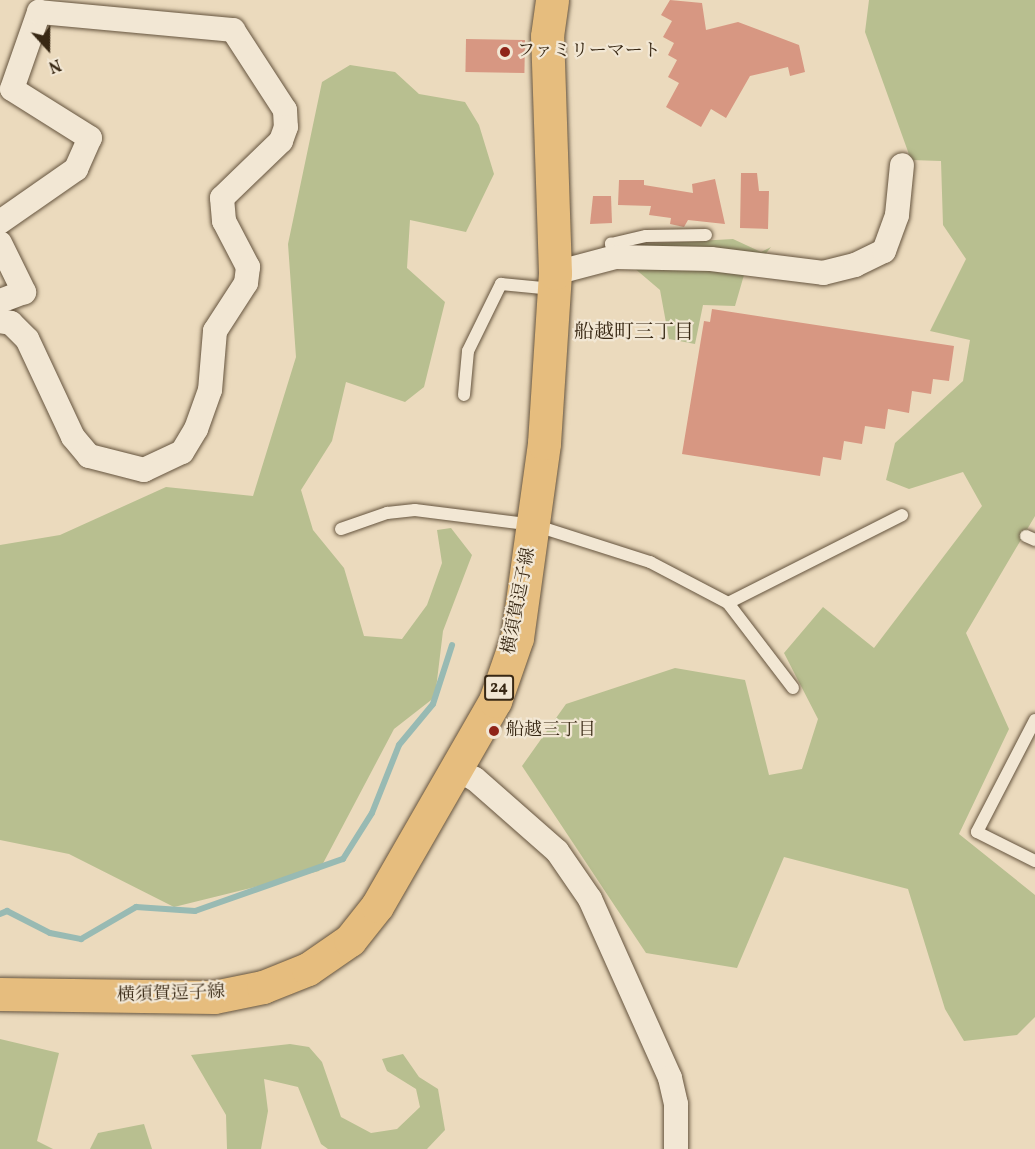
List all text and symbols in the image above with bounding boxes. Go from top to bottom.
north arrow [18,18,78,78]
place label: ファミリーマート [517,41,661,63]
marker: ファミリーマート [498,45,512,59]
text: N [45,52,64,77]
district label: 船越町三丁目 [574,321,694,345]
street label: 横須賀逗子線 [499,546,541,656]
road number: 24 [484,675,514,701]
place label: 船越三丁目 [506,720,596,742]
marker: 船越三丁目 [487,724,501,738]
street label: 横須賀逗子線 [117,982,225,1008]

